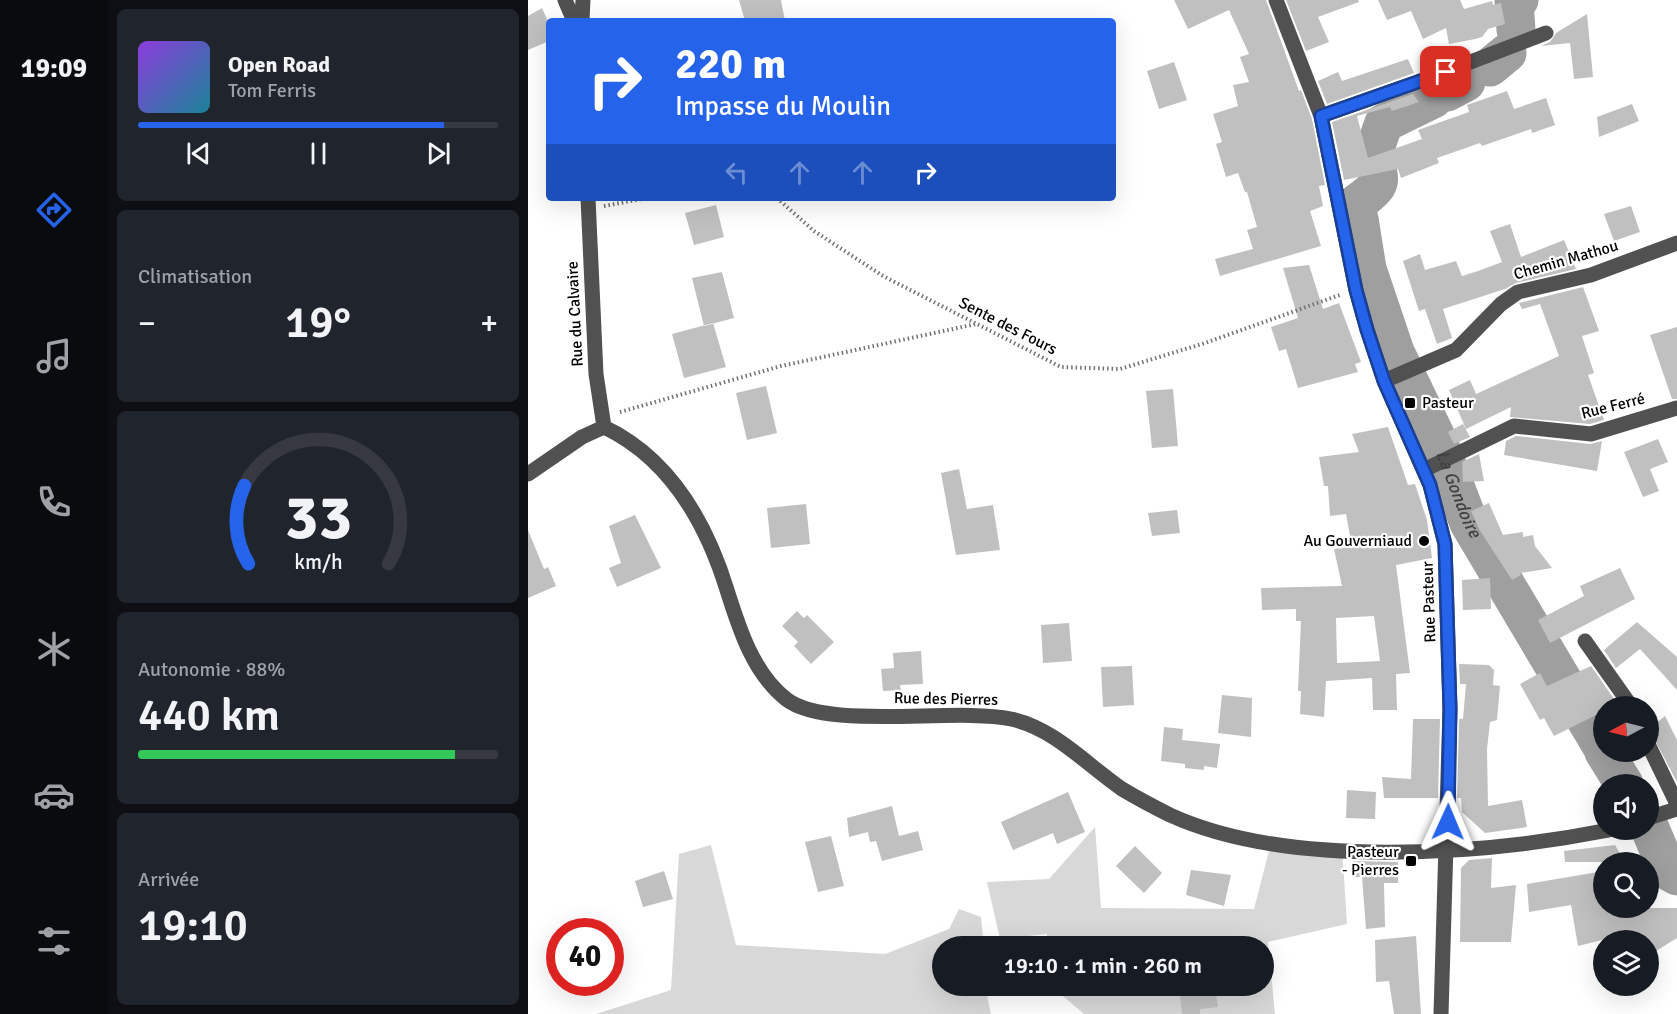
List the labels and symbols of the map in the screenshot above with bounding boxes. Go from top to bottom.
pin [1420,46,1471,97]
street label: Chemin Mathou [1511,236,1621,284]
street label: Rue du Calvaire [562,261,588,367]
street label: Sente des Fours [956,293,1060,359]
street label: Rue Ferré [1579,388,1647,424]
place label: Pasteur [1422,393,1474,413]
marker: Pasteur [1403,396,1417,410]
water label: La Gondoire [1431,447,1487,543]
place label: Au Gouverniaud [1303,531,1412,551]
marker: Au Gouverniaud [1417,534,1431,548]
street label: Rue Pasteur [1418,561,1440,643]
street label: Rue des Pierres [894,688,998,710]
north arrow [1593,696,1659,762]
position arrow [1416,790,1480,854]
place label: Pasteur - Pierres [1342,842,1399,880]
marker: Pasteur - Pierres [1404,854,1418,868]
speed limit sign: 40 [546,918,624,996]

